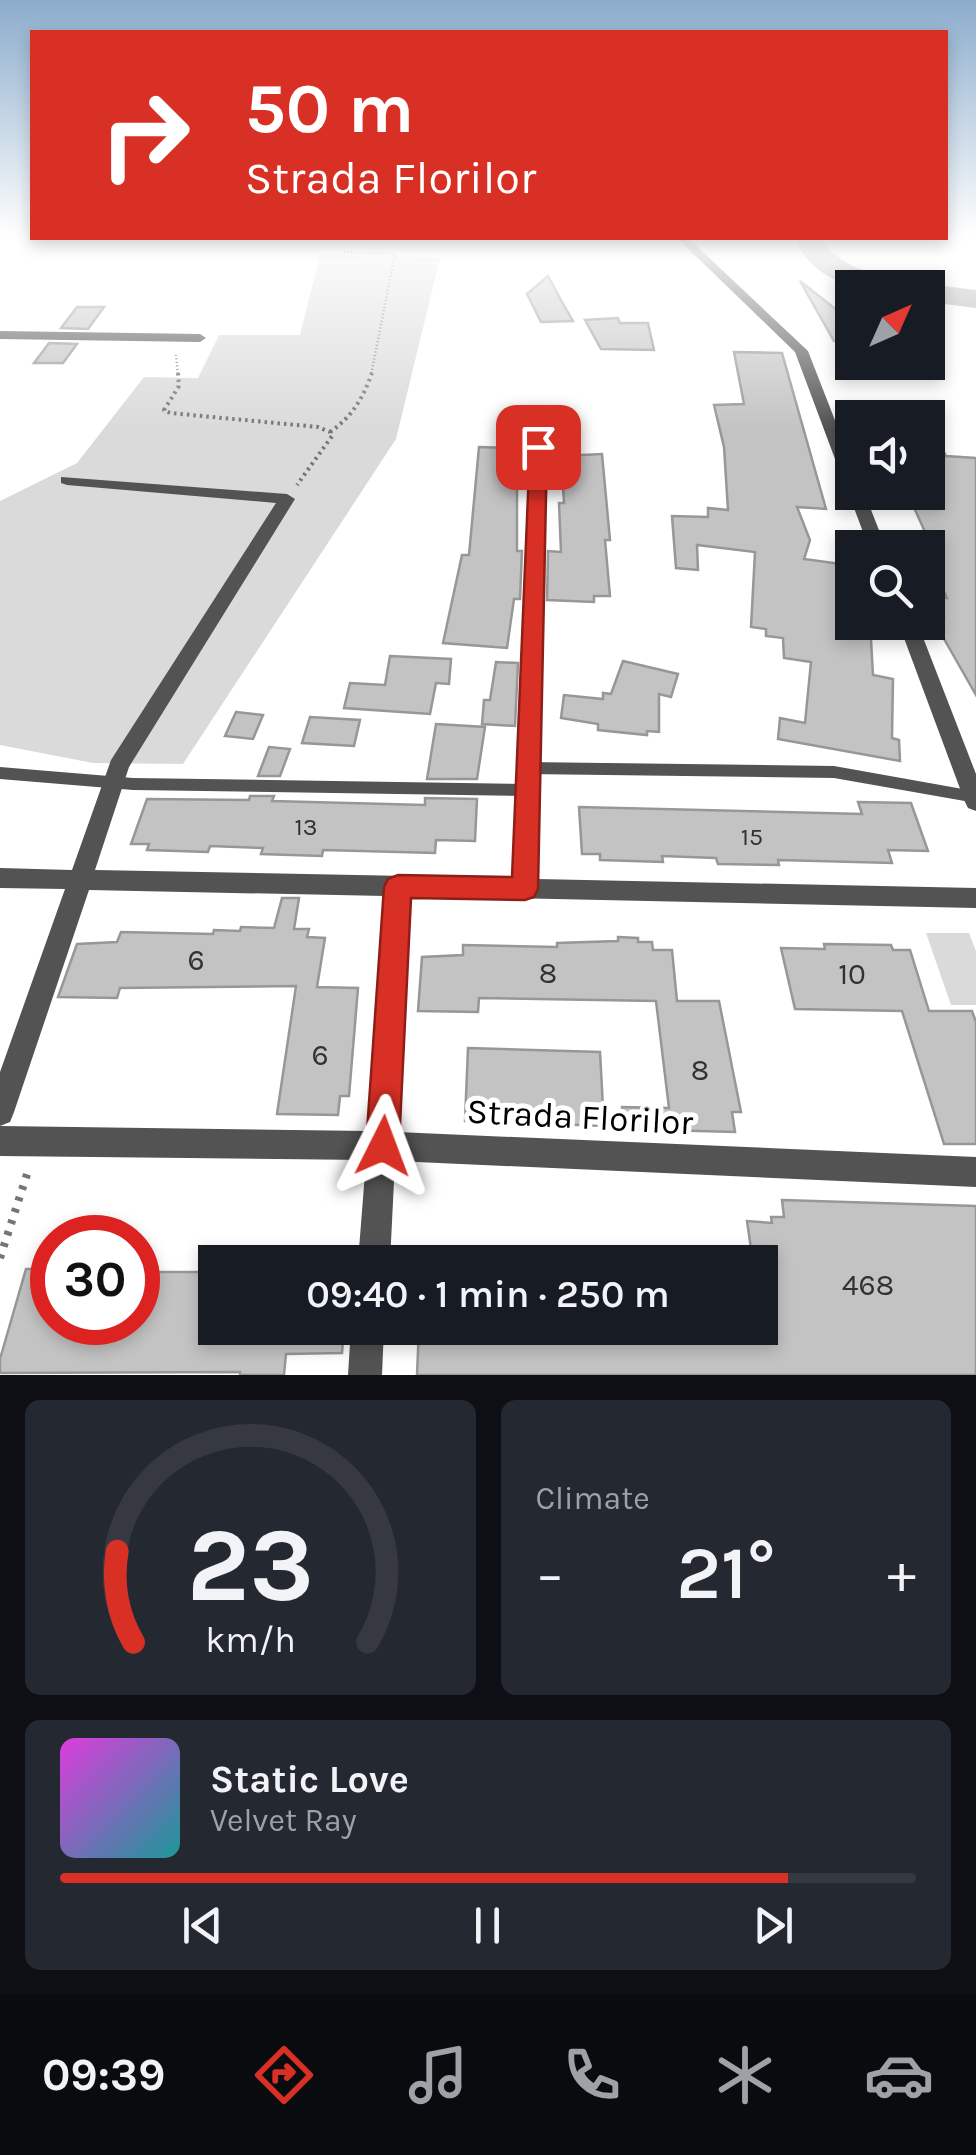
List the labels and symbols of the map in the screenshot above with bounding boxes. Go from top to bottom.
north arrow [835,270,945,380]
pin [496,405,581,490]
house number: 13 [294,812,318,841]
house number: 15 [741,822,763,851]
house number: 6 [187,942,205,978]
house number: 8 [539,955,557,991]
house number: 10 [838,956,866,992]
house number: 6 [311,1037,329,1073]
house number: 8 [691,1052,709,1088]
street label: Strada Florilor [466,1091,695,1143]
position arrow [331,1094,435,1198]
speed limit sign: 30 [30,1215,160,1345]
house number: 468 [842,1267,894,1303]

